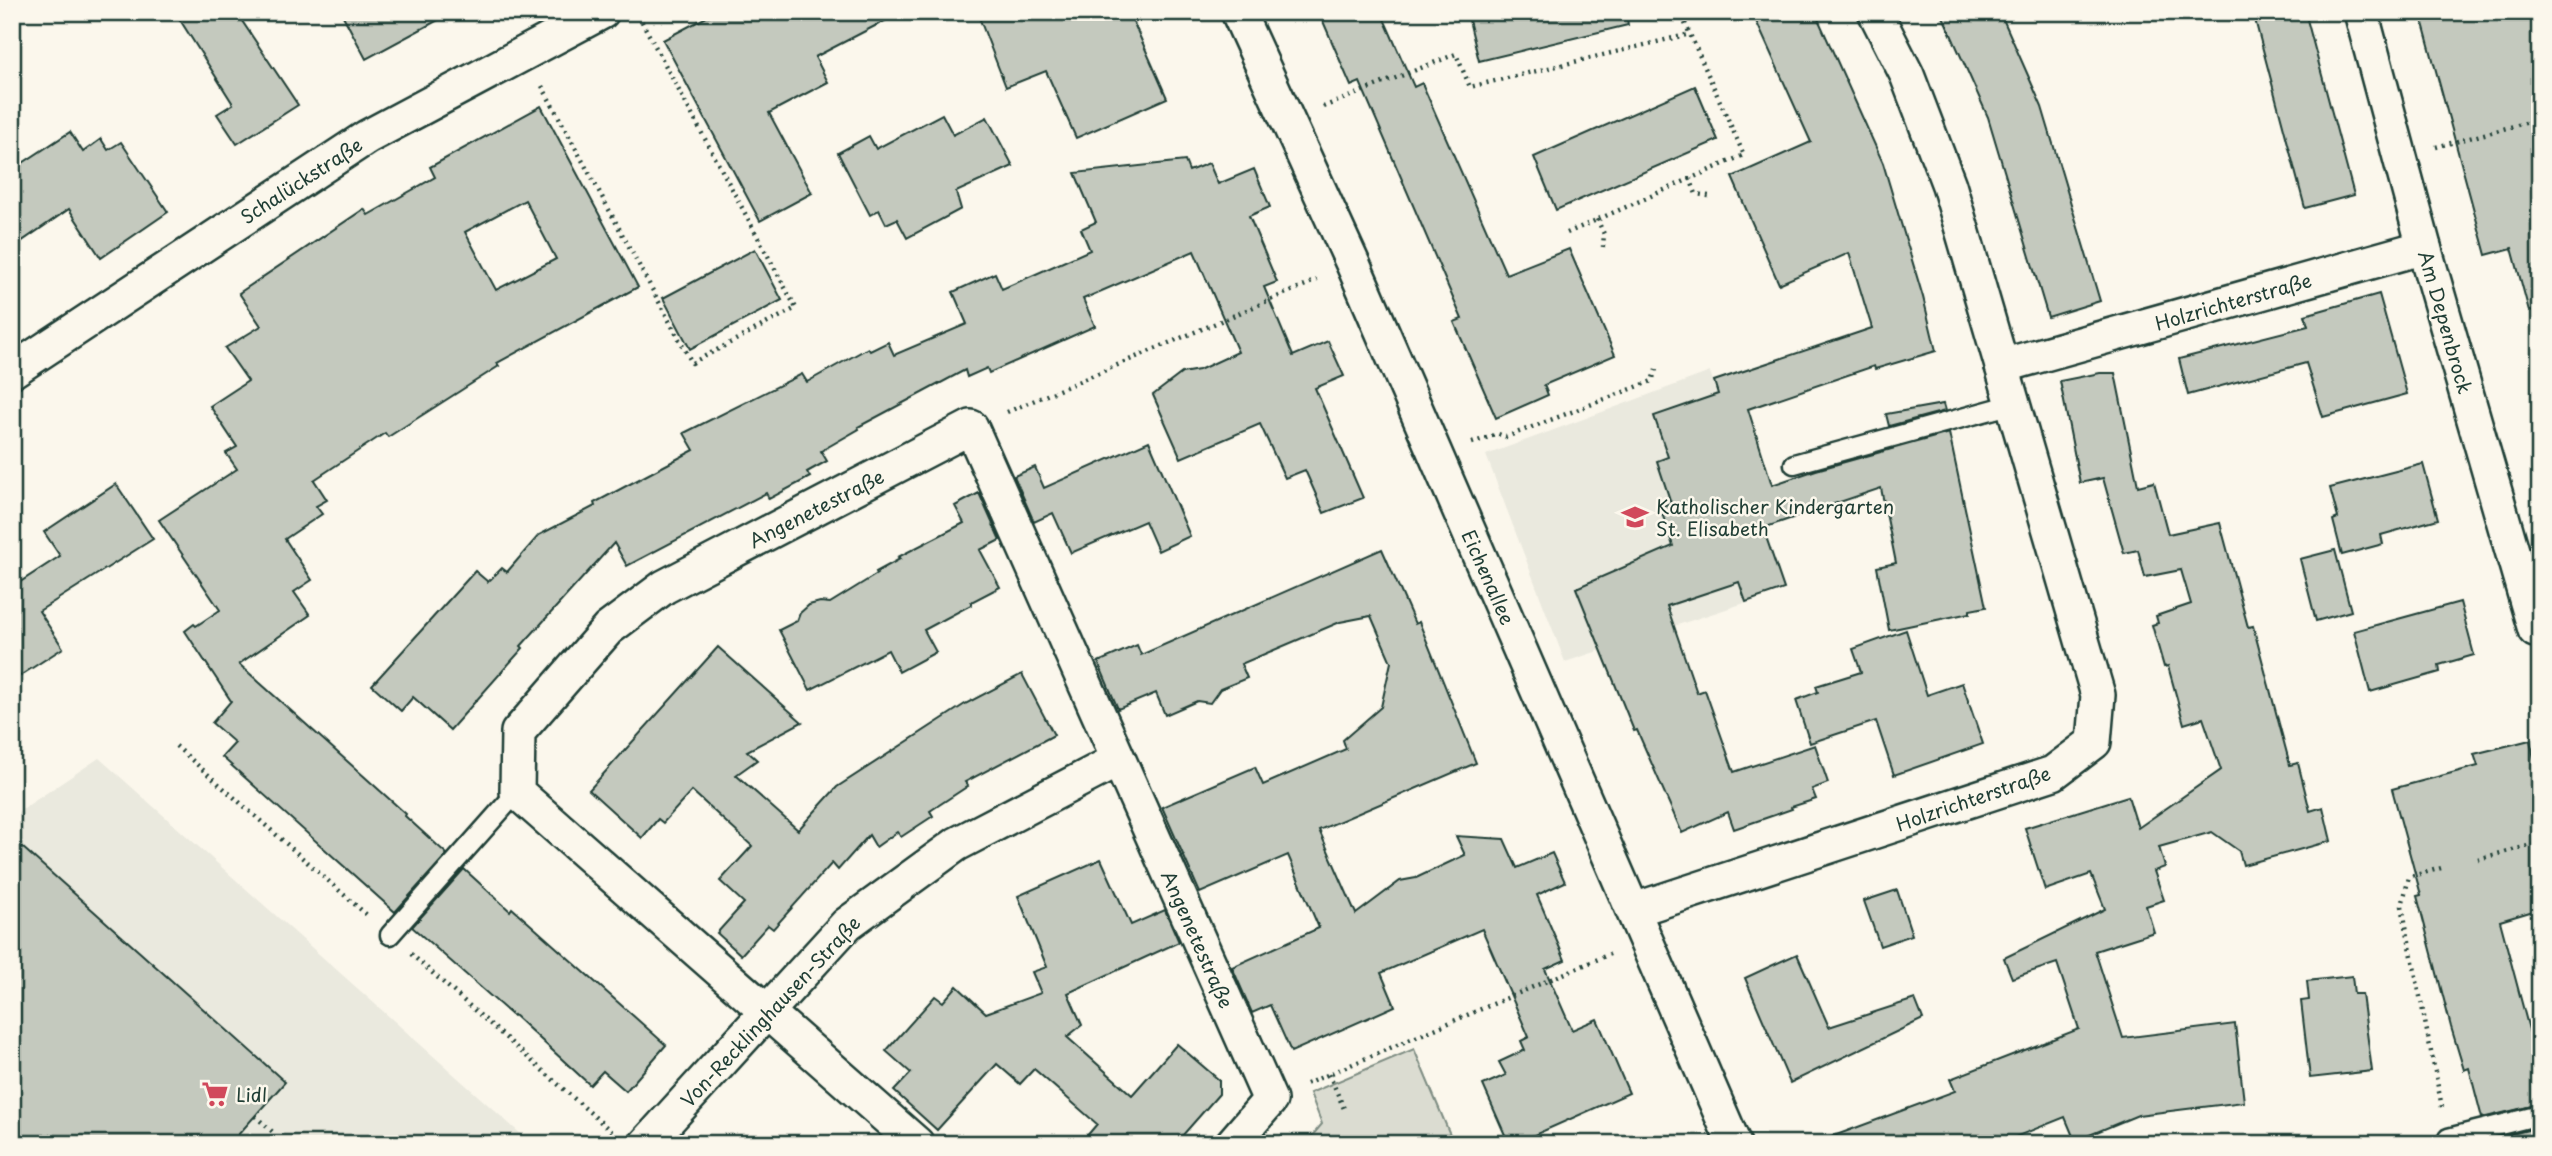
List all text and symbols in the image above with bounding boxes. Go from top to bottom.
street label: Schalückstraße [234,130,368,230]
street label: Am Depenbrock [2412,247,2480,397]
street label: Holzrichterstraße [2151,265,2315,337]
street label: Angenetestraße [743,462,889,554]
place label: Katholischer Kindergarten St. Elisabeth [1656,492,1894,542]
school or university icon: Katholischer Kindergarten St. Elisabeth [1620,502,1650,532]
street label: Eichenallee [1456,525,1522,629]
street label: Holzrichterstraße [1892,758,2054,838]
street label: Angenetestraße [1155,865,1241,1013]
street label: Von-Recklinghausen-Straße [674,909,866,1113]
supermarket icon: Lidl [200,1079,230,1109]
place label: Lidl [236,1080,267,1108]

